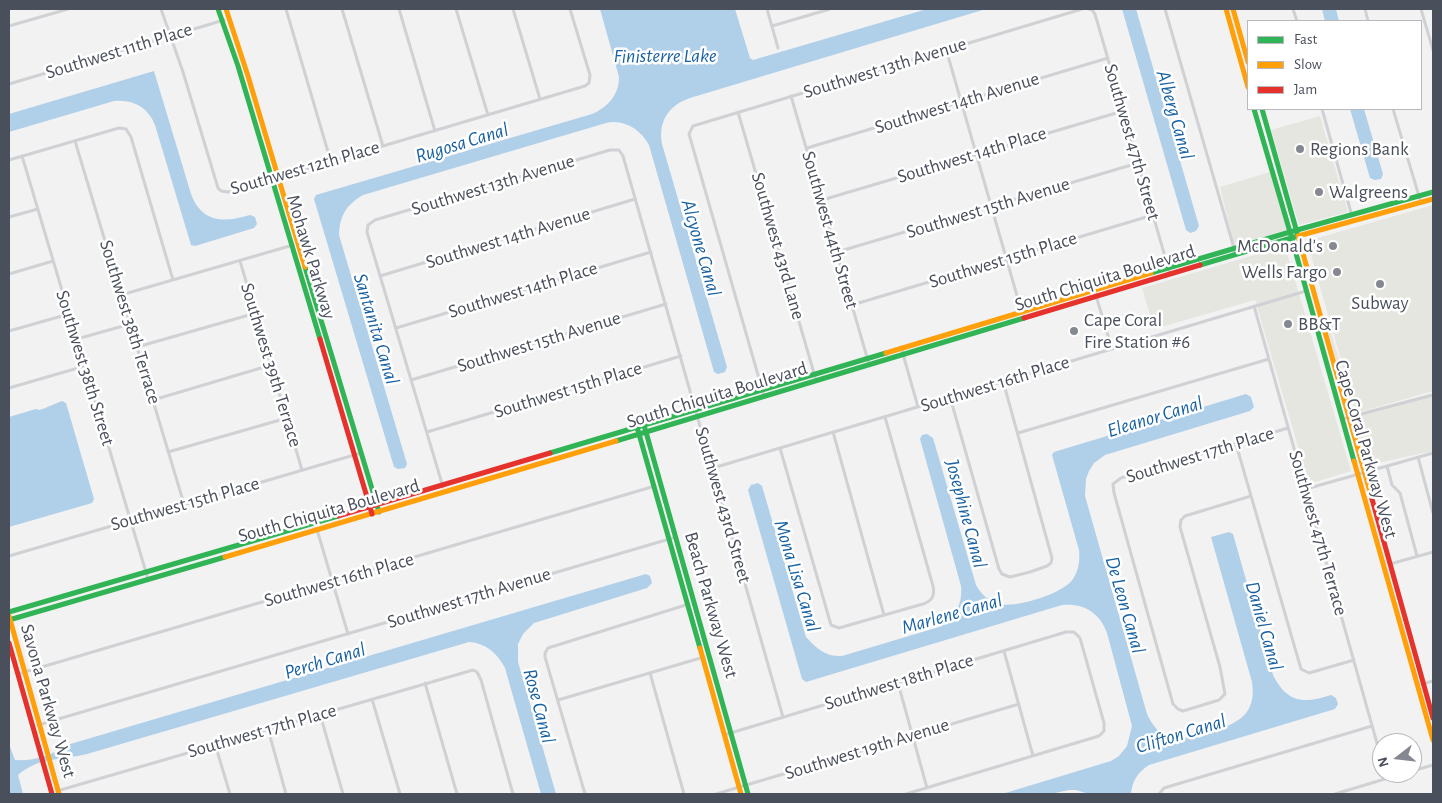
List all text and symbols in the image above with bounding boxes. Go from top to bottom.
street label: Southwest 11th Place [43,18,195,84]
legend [1247,20,1422,110]
street label: Southwest 13th Avenue [801,32,969,104]
text: Fast [1294,32,1317,47]
water label: Finisterre Lake [613,44,717,68]
text: Slow [1294,57,1322,72]
street label: Southwest 47th Street [1099,61,1165,223]
street label: Southwest 14th Avenue [872,67,1042,139]
water label: Alberg Canal [1151,68,1199,162]
text: Jam [1294,82,1317,97]
water label: Rugosa Canal [413,117,511,169]
street label: Southwest 14th Place [895,121,1049,189]
street label: Southwest 12th Place [228,136,382,200]
place label: Regions Bank [1310,138,1409,160]
marker: Regions Bank [1294,143,1306,155]
street label: Southwest 13th Avenue [409,149,577,221]
street label: Southwest 44th Street [797,149,863,311]
street label: Southwest 43rd Lane [746,170,810,322]
street label: Southwest 15th Avenue [904,172,1072,244]
place label: Walgreens [1329,181,1408,203]
marker: Walgreens [1313,186,1325,198]
street label: Mohawk Parkway [281,192,341,322]
water label: Alcyone Canal [676,197,726,299]
street label: Southwest 14th Avenue [423,202,593,274]
street label: Southwest 15th Place [926,227,1080,293]
place label: McDonald's [1237,235,1323,257]
street label: Southwest 38th Terrace [94,237,166,407]
street label: South Chiquita Boulevard [1012,240,1198,316]
marker: McDonald's [1327,240,1339,252]
street label: Southwest 14th Place [446,256,600,324]
place label: Wells Fargo [1242,261,1327,283]
marker: Wells Fargo [1331,266,1343,278]
water label: Santanita Canal [348,270,404,388]
marker: Subway [1374,278,1386,290]
street label: Southwest 39th Terrace [235,280,307,450]
street label: Southwest 38th Street [51,288,119,448]
place label: Subway [1351,292,1409,314]
street label: Southwest 15th Avenue [455,306,623,378]
place label: Cape Coral Fire Station #6 [1084,309,1190,353]
place label: BB&T [1298,313,1341,335]
marker: BB&T [1282,318,1294,330]
marker: Cape Coral Fire Station #6 [1068,325,1080,337]
street label: Southwest 16th Place [918,350,1072,418]
street label: Southwest 15th Place [491,357,645,423]
street label: South Chiquita Boulevard [624,357,810,433]
street label: Cape Coral Parkway West [1330,357,1402,541]
water label: Eleanor Canal [1104,391,1206,443]
street label: Southwest 17th Place [1123,422,1277,488]
street label: Southwest 43rd Street [690,424,756,586]
street label: Southwest 47th Terrace [1284,448,1352,618]
water label: Josephine Canal [940,457,992,571]
street label: Southwest 15th Place [108,472,262,536]
street label: South Chiquita Boulevard [236,474,422,548]
water label: Mona Lisa Canal [769,517,825,635]
street label: Beach Parkway West [679,529,743,681]
street label: Southwest 16th Place [262,548,416,612]
water label: De Leon Canal [1100,554,1150,656]
street label: Southwest 17th Avenue [385,562,553,634]
water label: Daniel Canal [1240,579,1288,673]
water label: Marlene Canal [899,588,1005,640]
street label: Savona Parkway West [15,622,81,780]
water label: Perch Canal [281,637,369,685]
street label: Southwest 18th Place [822,648,976,716]
water label: Rose Canal [518,666,560,746]
street label: Southwest 17th Place [185,699,339,763]
water label: Clifton Canal [1133,709,1229,759]
street label: Southwest 19th Avenue [782,713,952,785]
north arrow [1372,733,1422,783]
text: N [1375,755,1392,768]

